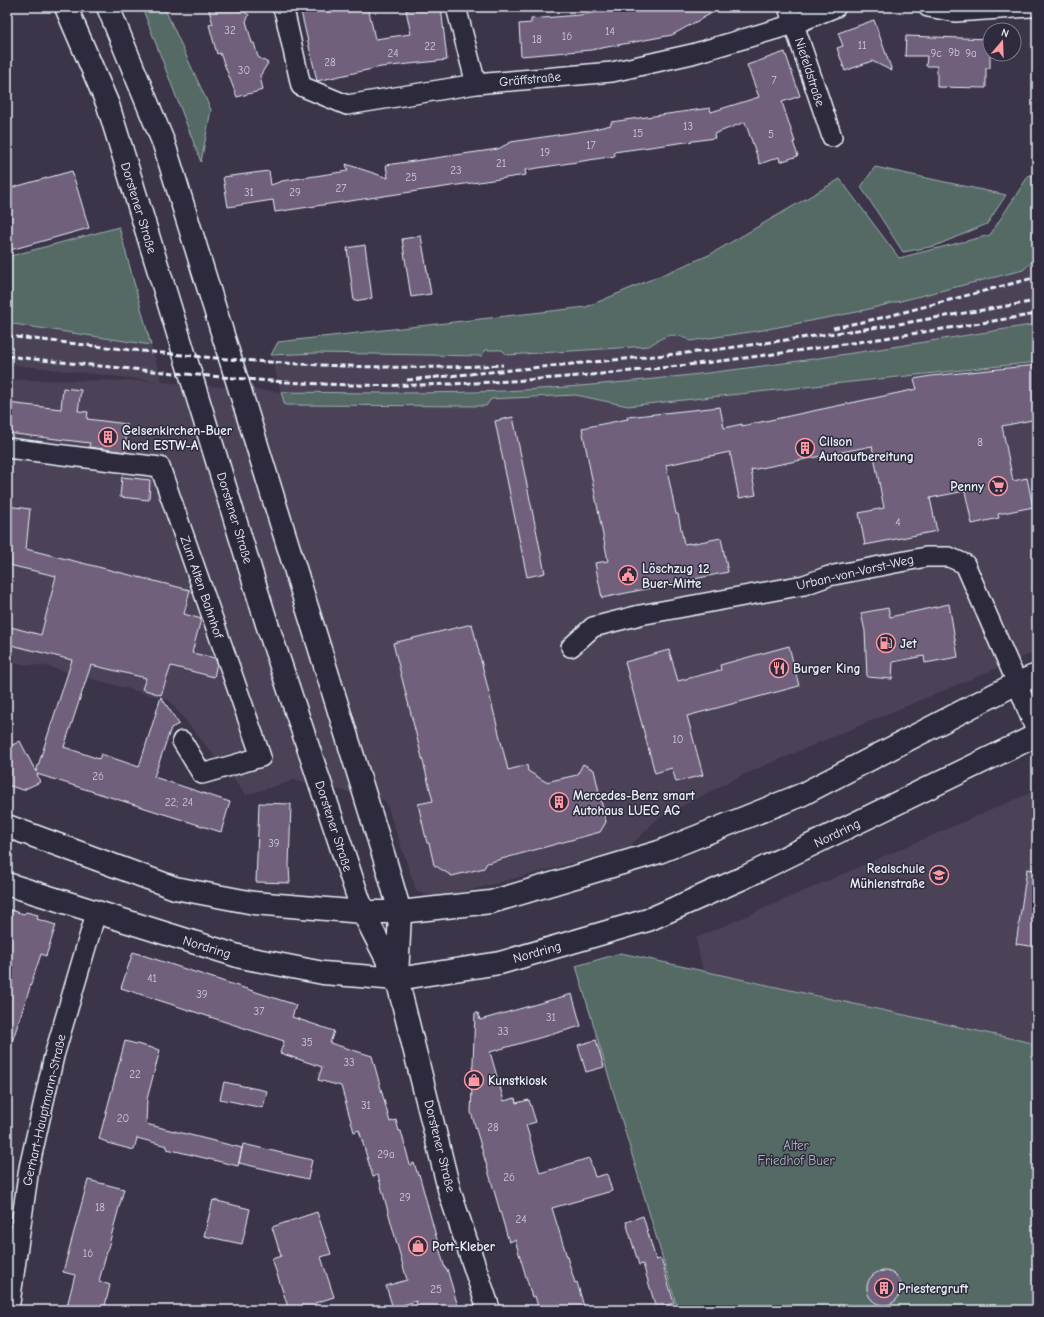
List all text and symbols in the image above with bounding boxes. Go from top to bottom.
north arrow [982,22,1022,62]
house number: 32 [224,24,236,37]
house number: 14 [605,25,615,38]
text: N [1000,26,1011,40]
house number: 16 [562,30,572,43]
house number: 18 [532,33,542,46]
street label: Niefeldstraße [792,36,828,109]
house number: 11 [858,39,866,52]
house number: 22 [424,40,436,53]
house number: 9b [948,46,960,59]
house number: 24 [387,47,399,60]
house number: 9c [930,47,942,60]
house number: 9a [965,47,977,60]
house number: 28 [324,56,336,69]
house number: 30 [238,64,250,77]
street label: Gräffstraße [498,69,562,89]
house number: 7 [771,74,777,87]
house number: 13 [683,120,693,133]
house number: 15 [633,127,643,140]
house number: 5 [768,128,774,141]
house number: 17 [586,139,596,152]
house number: 19 [540,146,550,159]
house number: 21 [496,157,506,170]
street label: Dorstener Straße [118,161,160,256]
house number: 23 [450,164,462,177]
house number: 25 [405,171,417,184]
house number: 27 [336,182,346,195]
house number: 31 [244,186,254,199]
house number: 29 [289,186,301,199]
place label: Gelsenkirchen-Buer Nord ESTW-A [122,423,233,453]
building icon: Gelsenkirchen-Buer Nord ESTW-A [97,426,119,448]
place label: Cilson Autoaufbereitung [819,434,914,464]
house number: 8 [977,436,983,449]
building icon: Cilson Autoaufbereitung [794,437,816,459]
street label: Dorstener Straße [214,471,256,566]
supermarket icon: Penny [987,475,1009,497]
place label: Penny [950,479,984,494]
house number: 4 [895,516,901,529]
street label: Zum Alten Bahnhof [177,534,227,642]
street label: Urban-von-Vorst-Weg [795,551,915,593]
place label: Löschzug 12 Buer-Mitte [642,561,710,591]
public building icon: Löschzug 12 Buer-Mitte [617,564,639,586]
fuel station icon: Jet [875,632,897,654]
place label: Jet [900,636,918,651]
restaurant icon: Burger King [768,657,790,679]
place label: Burger King [793,661,861,676]
house number: 10 [672,733,684,746]
house number: 26 [92,770,104,783]
street label: Dorstener Straße [312,779,356,874]
place label: Mercedes-Benz smart Autohaus LUEG AG [573,788,696,818]
building icon: Mercedes-Benz smart Autohaus LUEG AG [548,791,570,813]
house number: 22; 24 [165,796,193,809]
street label: Nordring [812,815,862,851]
house number: 39 [268,837,280,850]
place label: Realschule Mühlenstraße [850,861,926,891]
school or university icon: Realschule Mühlenstraße [928,864,950,886]
street label: Nordring [181,933,233,961]
street label: Nordring [511,938,563,966]
house number: 41 [147,972,157,985]
house number: 39 [196,988,208,1001]
house number: 37 [254,1005,264,1018]
house number: 31 [546,1011,556,1024]
house number: 33 [497,1025,509,1038]
street label: Gerhart-Hauptmann-Straße [19,1032,69,1187]
house number: 35 [301,1036,313,1049]
house number: 33 [343,1056,355,1069]
house number: 22 [129,1068,141,1081]
shop icon: Kunstkiosk [463,1069,485,1091]
place label: Kunstkiosk [488,1073,548,1088]
street label: Dorstener Straße [421,1098,459,1194]
house number: 31 [361,1099,371,1112]
house number: 20 [117,1112,129,1125]
house number: 28 [487,1121,499,1134]
park label: Alter Friedhof Buer [757,1138,835,1168]
house number: 29a [377,1148,395,1161]
house number: 26 [503,1171,515,1184]
house number: 29 [399,1191,411,1204]
house number: 18 [95,1201,105,1214]
house number: 24 [515,1213,527,1226]
shop icon: Pott-Kleber [407,1235,429,1257]
place label: Pott-Kleber [432,1239,496,1254]
house number: 16 [83,1247,93,1260]
building icon: Priestergruft [873,1277,895,1299]
place label: Priestergruft [898,1281,969,1296]
house number: 25 [430,1283,442,1296]

